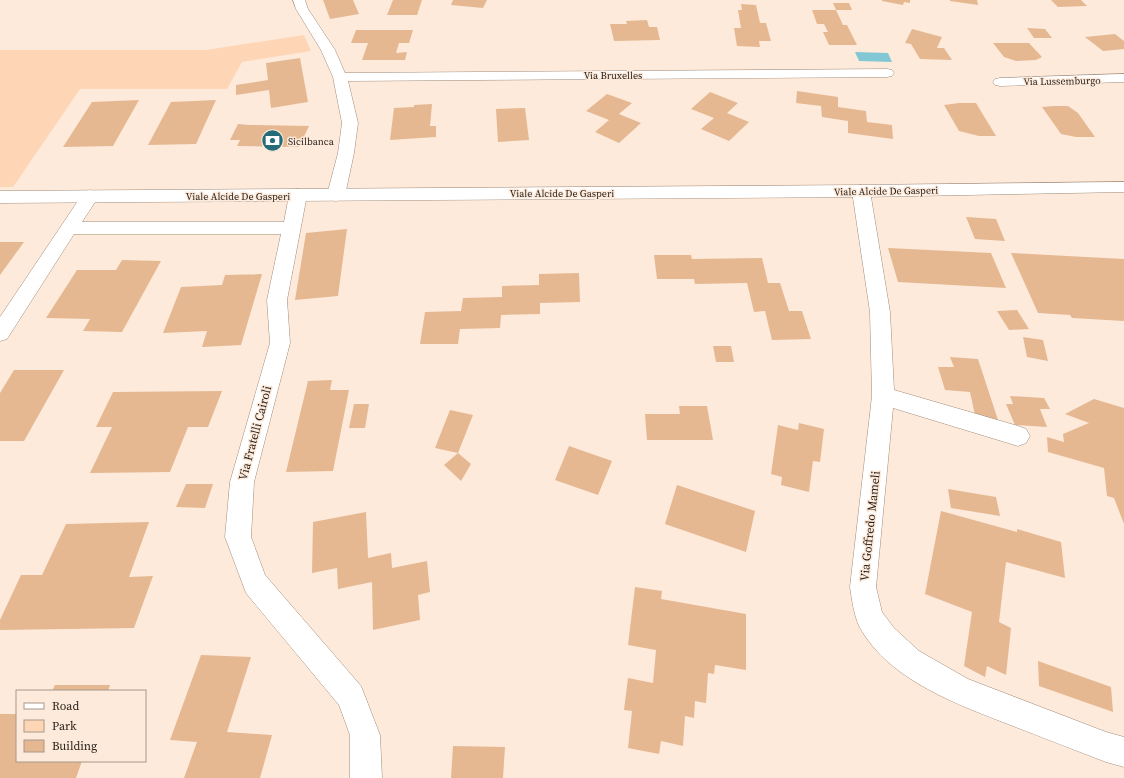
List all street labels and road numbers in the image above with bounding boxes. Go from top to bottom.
street label: Via Bruxelles [584,69,642,82]
street label: Via Lussemburgo [1023,74,1101,88]
street label: Viale Alcide De Gasperi [834,184,938,198]
street label: Viale Alcide De Gasperi [510,187,614,200]
street label: Viale Alcide De Gasperi [186,190,290,203]
street label: Via Fratelli Cairoli [235,384,275,482]
street label: Via Goffredo Mameli [856,470,884,582]

